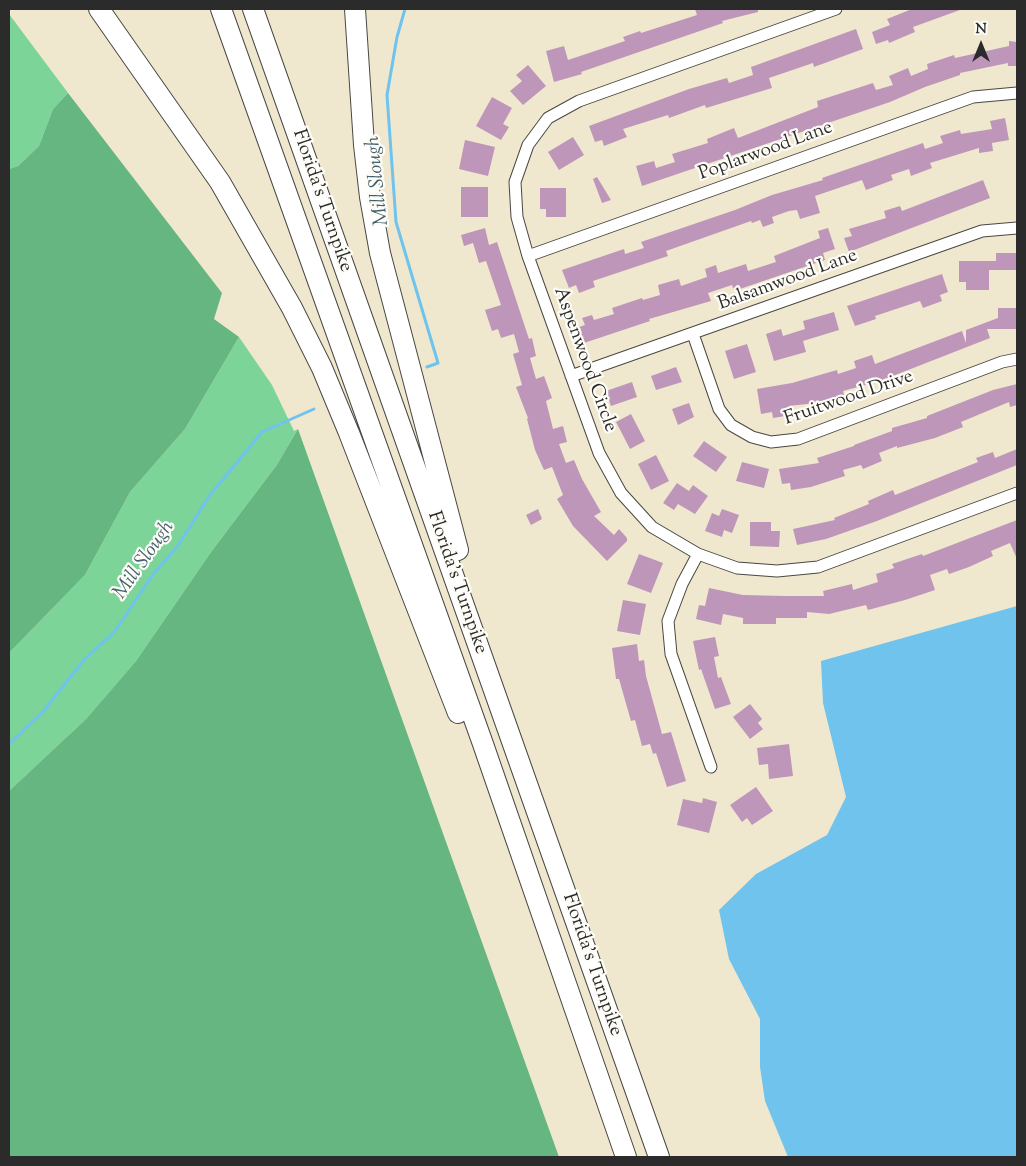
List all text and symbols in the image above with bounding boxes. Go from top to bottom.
north arrow [956,20,1006,70]
text: N [975,20,987,40]
street label: Poplarwood Lane [696,117,836,187]
street label: Florida's Turnpike [286,127,356,275]
water label: Mill Slough [362,135,396,227]
street label: Balsamwood Lane [715,245,861,317]
street label: Aspenwood Circle [547,285,621,435]
street label: Fruitwood Drive [781,366,917,432]
street label: Florida's Turnpike [421,509,491,657]
water label: Mill Slough [109,517,181,605]
street label: Florida's Turnpike [556,891,626,1039]

